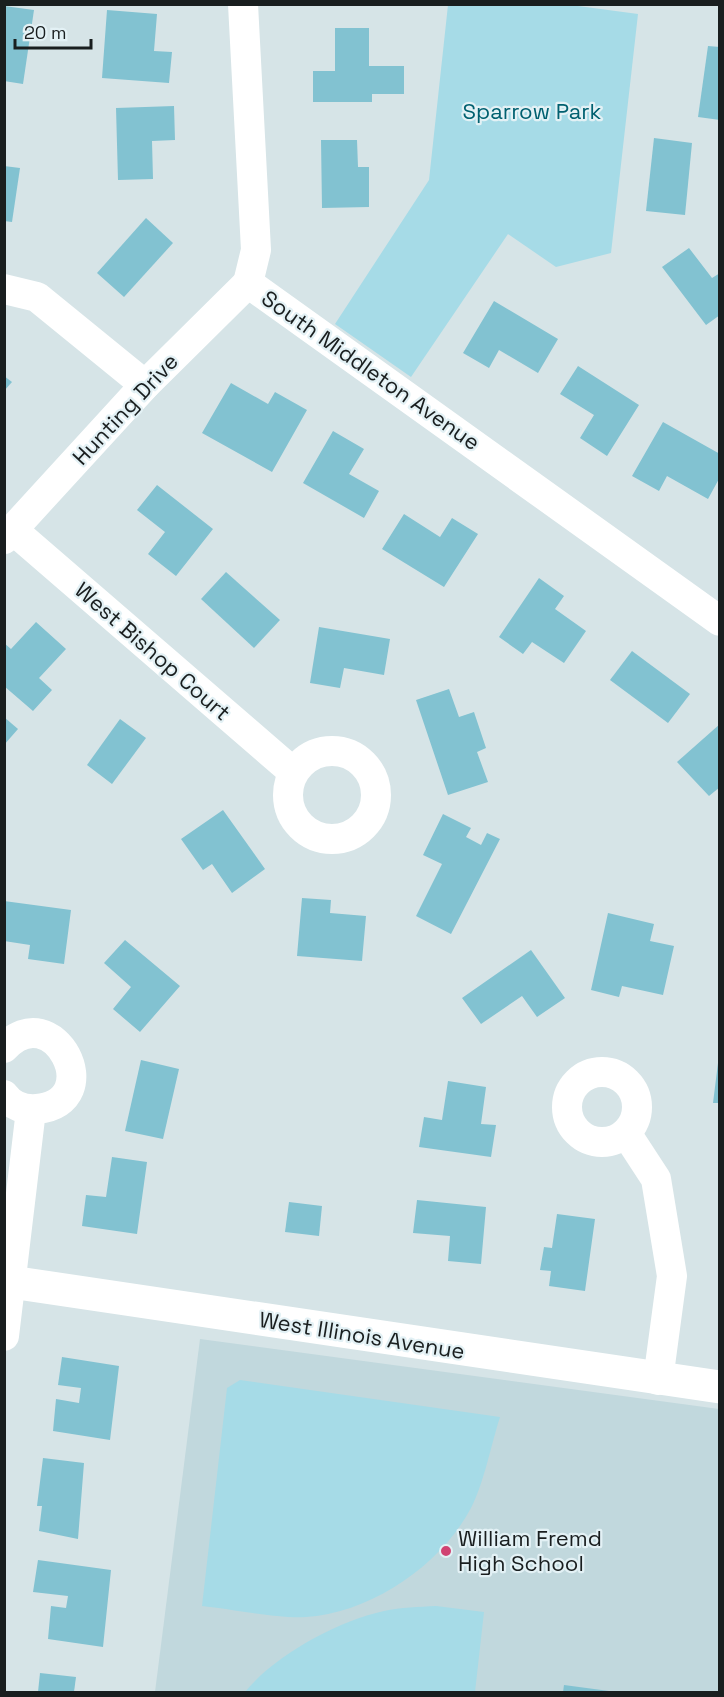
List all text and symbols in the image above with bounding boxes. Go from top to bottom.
scale bar [15,12,92,50]
text: 20 m [24,21,67,44]
park label: Sparrow Park [463,97,602,125]
street label: South Middleton Avenue [256,284,486,456]
street label: Hunting Drive [66,347,184,471]
street label: West Bishop Court [69,576,237,726]
street label: West Illinois Avenue [257,1305,467,1365]
place label: William Fremd High School [458,1524,602,1577]
marker: William Fremd High School [439,1544,453,1558]

